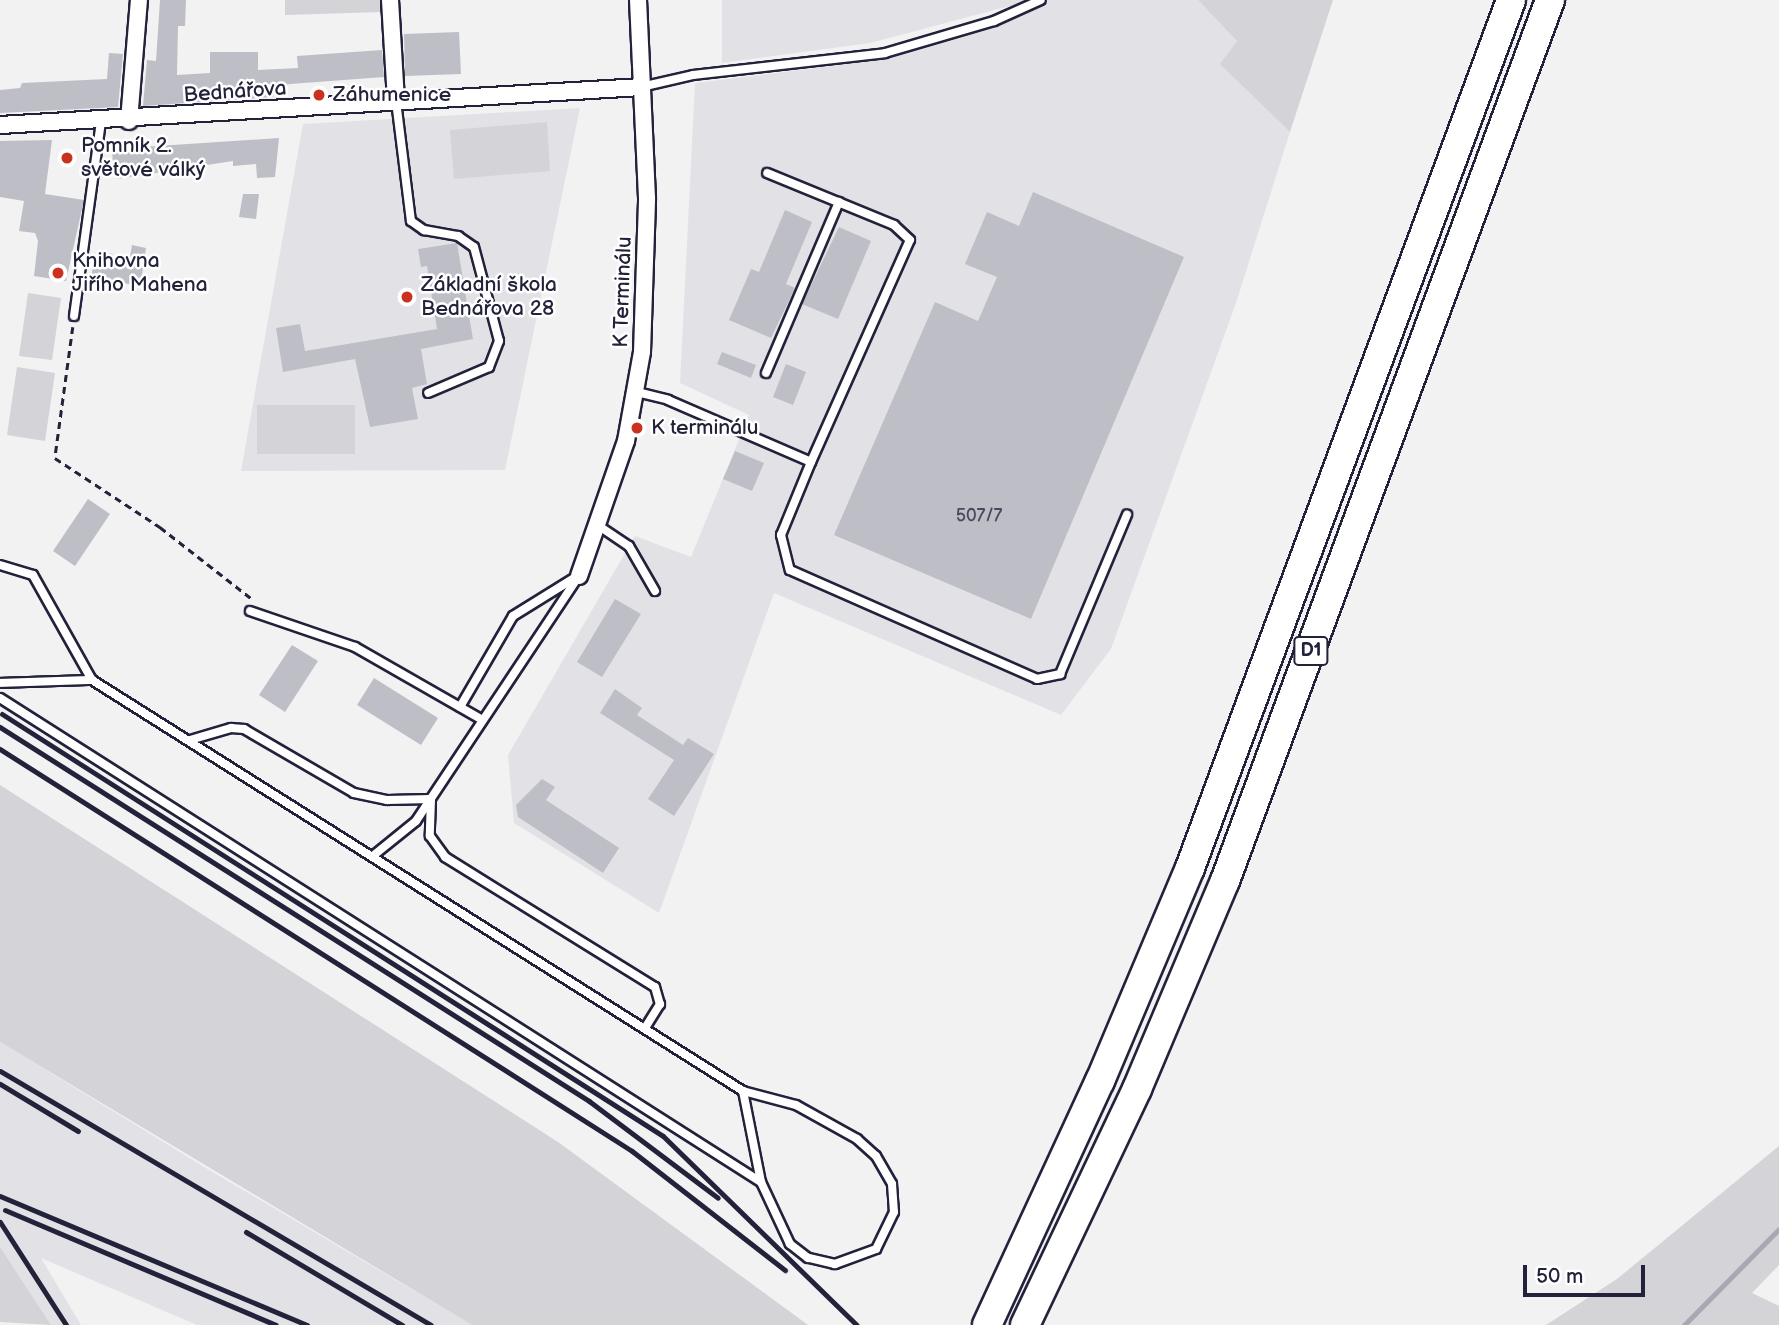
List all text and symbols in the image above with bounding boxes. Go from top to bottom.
street label: Bednářova [183,76,287,108]
place label: Záhumenice [333,82,451,108]
marker: Záhumenice [311,87,327,103]
place label: Pomník 2. světové válký [81,133,205,183]
marker: Pomník 2. světové válký [59,150,75,166]
street label: K Terminálu [608,236,638,348]
place label: Knihovna Jiřího Mahena [72,248,208,298]
marker: Knihovna Jiřího Mahena [50,265,66,281]
place label: Základní škola Bednářova 28 [421,272,557,322]
marker: Základní škola Bednářova 28 [399,289,415,305]
place label: K terminálu [651,415,758,441]
marker: K terminálu [629,420,645,436]
house number: 507/7 [956,505,1002,527]
road number: D1 [1292,636,1330,666]
scale bar [1527,1252,1650,1296]
text: 50 m [1536,1264,1583,1289]

